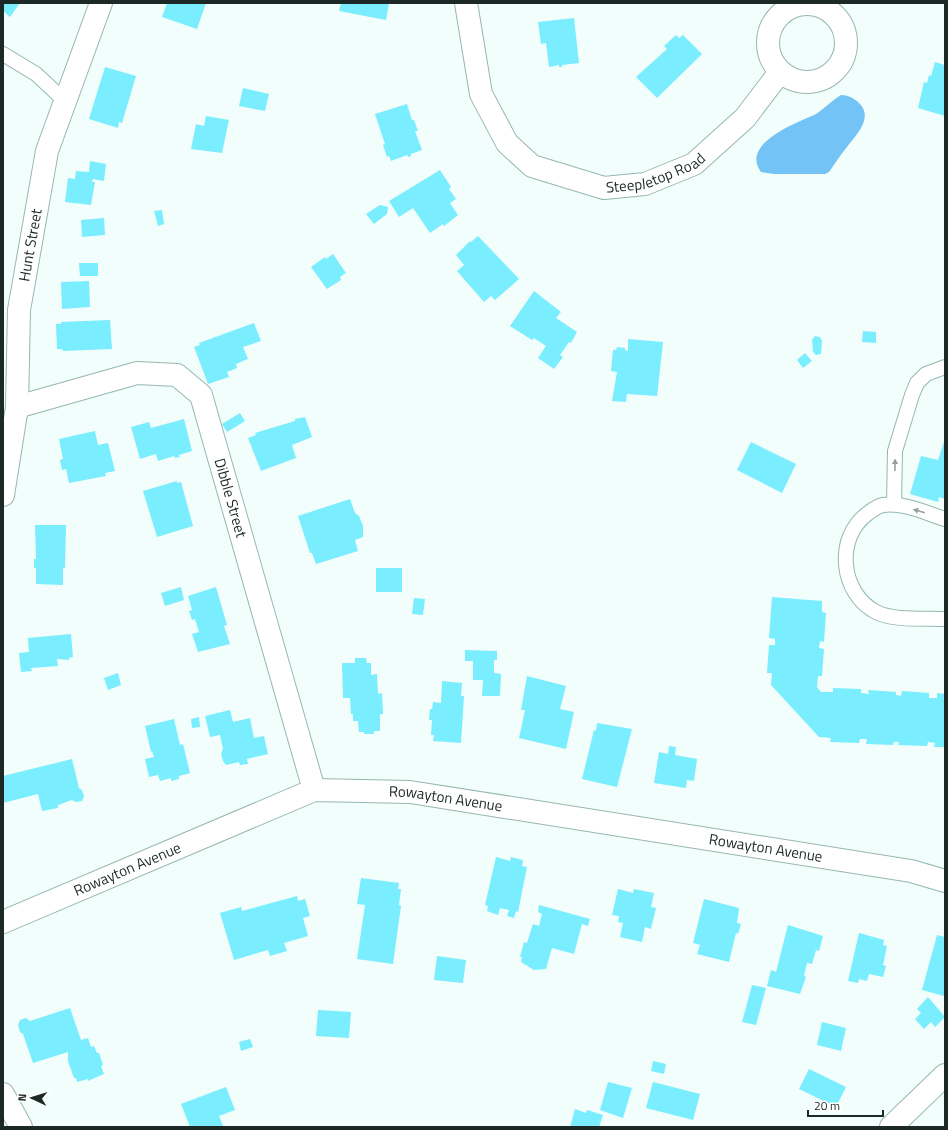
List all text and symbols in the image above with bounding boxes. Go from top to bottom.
street label: Steepletop Road [605,147,710,199]
street label: Hunt Street [12,206,48,283]
street label: Dibble Street [209,455,253,541]
one-way arrow [892,458,898,471]
one-way arrow [913,508,926,514]
street label: Rowayton Avenue [389,779,504,817]
street label: Rowayton Avenue [707,827,824,868]
street label: Rowayton Avenue [70,836,184,902]
north arrow [12,1078,52,1118]
scale bar [808,1092,883,1118]
text: N [14,1093,30,1102]
text: 20 m [814,1096,840,1115]

